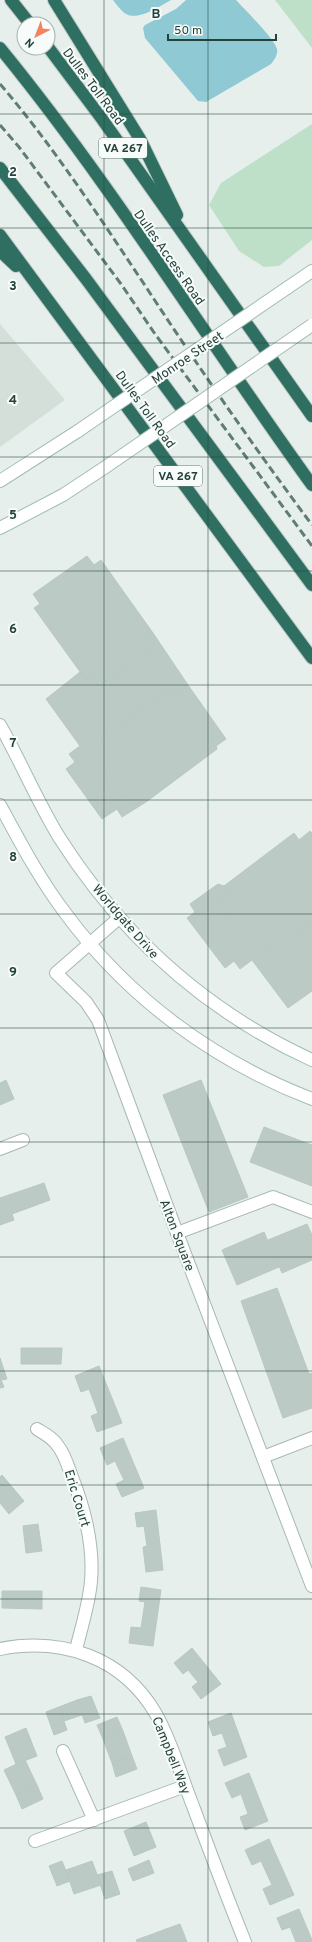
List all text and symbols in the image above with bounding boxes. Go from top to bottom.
text: B [152,7,161,23]
north arrow [16,16,56,56]
scale bar [168,16,276,42]
text: 50 m [174,23,202,39]
text: N [22,35,38,51]
street label: Dulles Toll Road [58,46,127,129]
road number: VA 267 [99,138,147,158]
text: 2 [9,165,17,181]
street label: Dulles Access Road [130,207,207,309]
text: 3 [9,279,17,295]
street label: Monroe Street [149,329,227,389]
street label: Dulles Toll Road [111,368,178,452]
text: 4 [9,393,17,409]
road number: VA 267 [154,466,202,486]
text: 5 [9,508,17,524]
text: 6 [9,622,17,638]
text: 7 [10,736,17,752]
text: 8 [9,850,17,866]
street label: Worldgate Drive [88,882,161,963]
text: 9 [9,965,17,981]
street label: Alton Square [155,1198,197,1274]
street label: Eric Court [60,1468,92,1529]
street label: Campbell Way [147,1715,193,1797]

